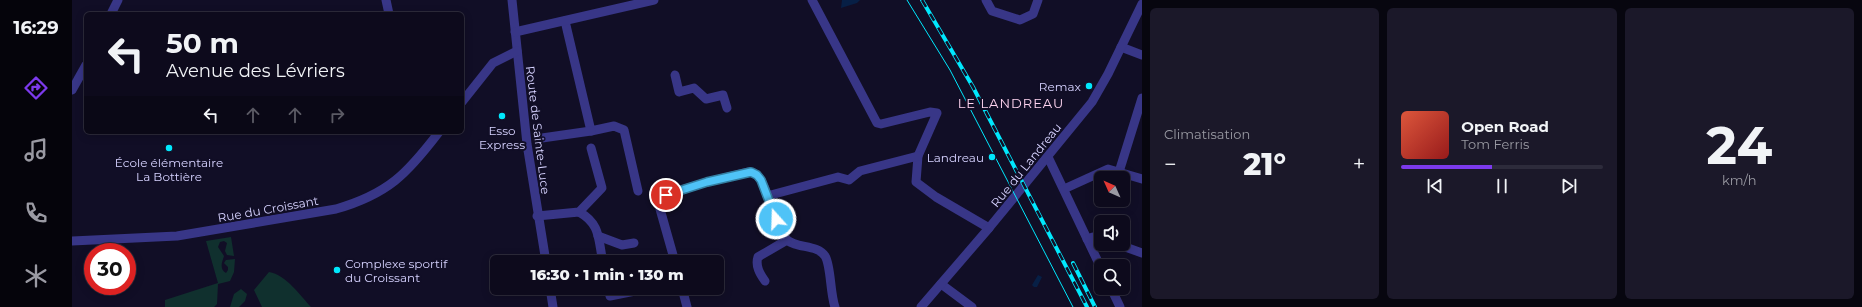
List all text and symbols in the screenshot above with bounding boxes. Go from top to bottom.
text: 16:29 [13,17,59,39]
text: 50 m [166,26,239,60]
icon: left [100,28,152,80]
text: Avenue des Lévriers [166,60,345,82]
street label: Route de Sainte-Luce [523,65,553,195]
icon: directions [22,74,50,102]
place label: Remax [1039,79,1082,94]
marker: Remax [1084,81,1094,91]
district label: LE LANDREAU [958,95,1064,111]
icon: left [200,104,222,126]
icon: ahead [242,104,264,126]
icon: ahead [284,104,306,126]
icon: right [326,104,348,126]
marker: Esso Express [497,111,507,121]
text: 24 [1706,114,1772,177]
text: Open Road [1461,117,1549,136]
street label: Rue du Landreau [988,120,1064,210]
place label: Esso Express [479,123,525,152]
text: Climatisation [1164,126,1250,142]
icon: music [22,136,50,164]
text: Tom Ferris [1461,136,1529,152]
marker: École élémentaire La Bottière [164,143,174,153]
text: 21° [1243,146,1286,183]
place label: Landreau [927,150,984,165]
text: − [1164,151,1177,178]
text: + [1353,151,1365,178]
marker: Landreau [987,152,997,162]
place label: École élémentaire La Bottière [115,155,223,184]
north arrow [1094,171,1130,207]
map controls [1094,171,1130,295]
text: km/h [1722,172,1757,188]
icon: previous [1424,175,1446,197]
icon: pause [1491,175,1513,197]
icon: next [1558,175,1580,197]
pin [649,178,683,212]
icon: arrive [655,184,677,206]
street label: Rue du Croissant [216,193,320,225]
position arrow [755,198,797,240]
icon: phone [22,199,50,227]
button: sound [1094,215,1130,251]
speed limit sign: 30 [84,243,136,295]
place label: Complexe sportif du Croissant [345,256,448,285]
button: search [1094,259,1130,295]
icon: climate [22,262,50,290]
marker: Complexe sportif du Croissant [332,265,342,275]
text: 16:30 · 1 min · 130 m [530,265,684,284]

